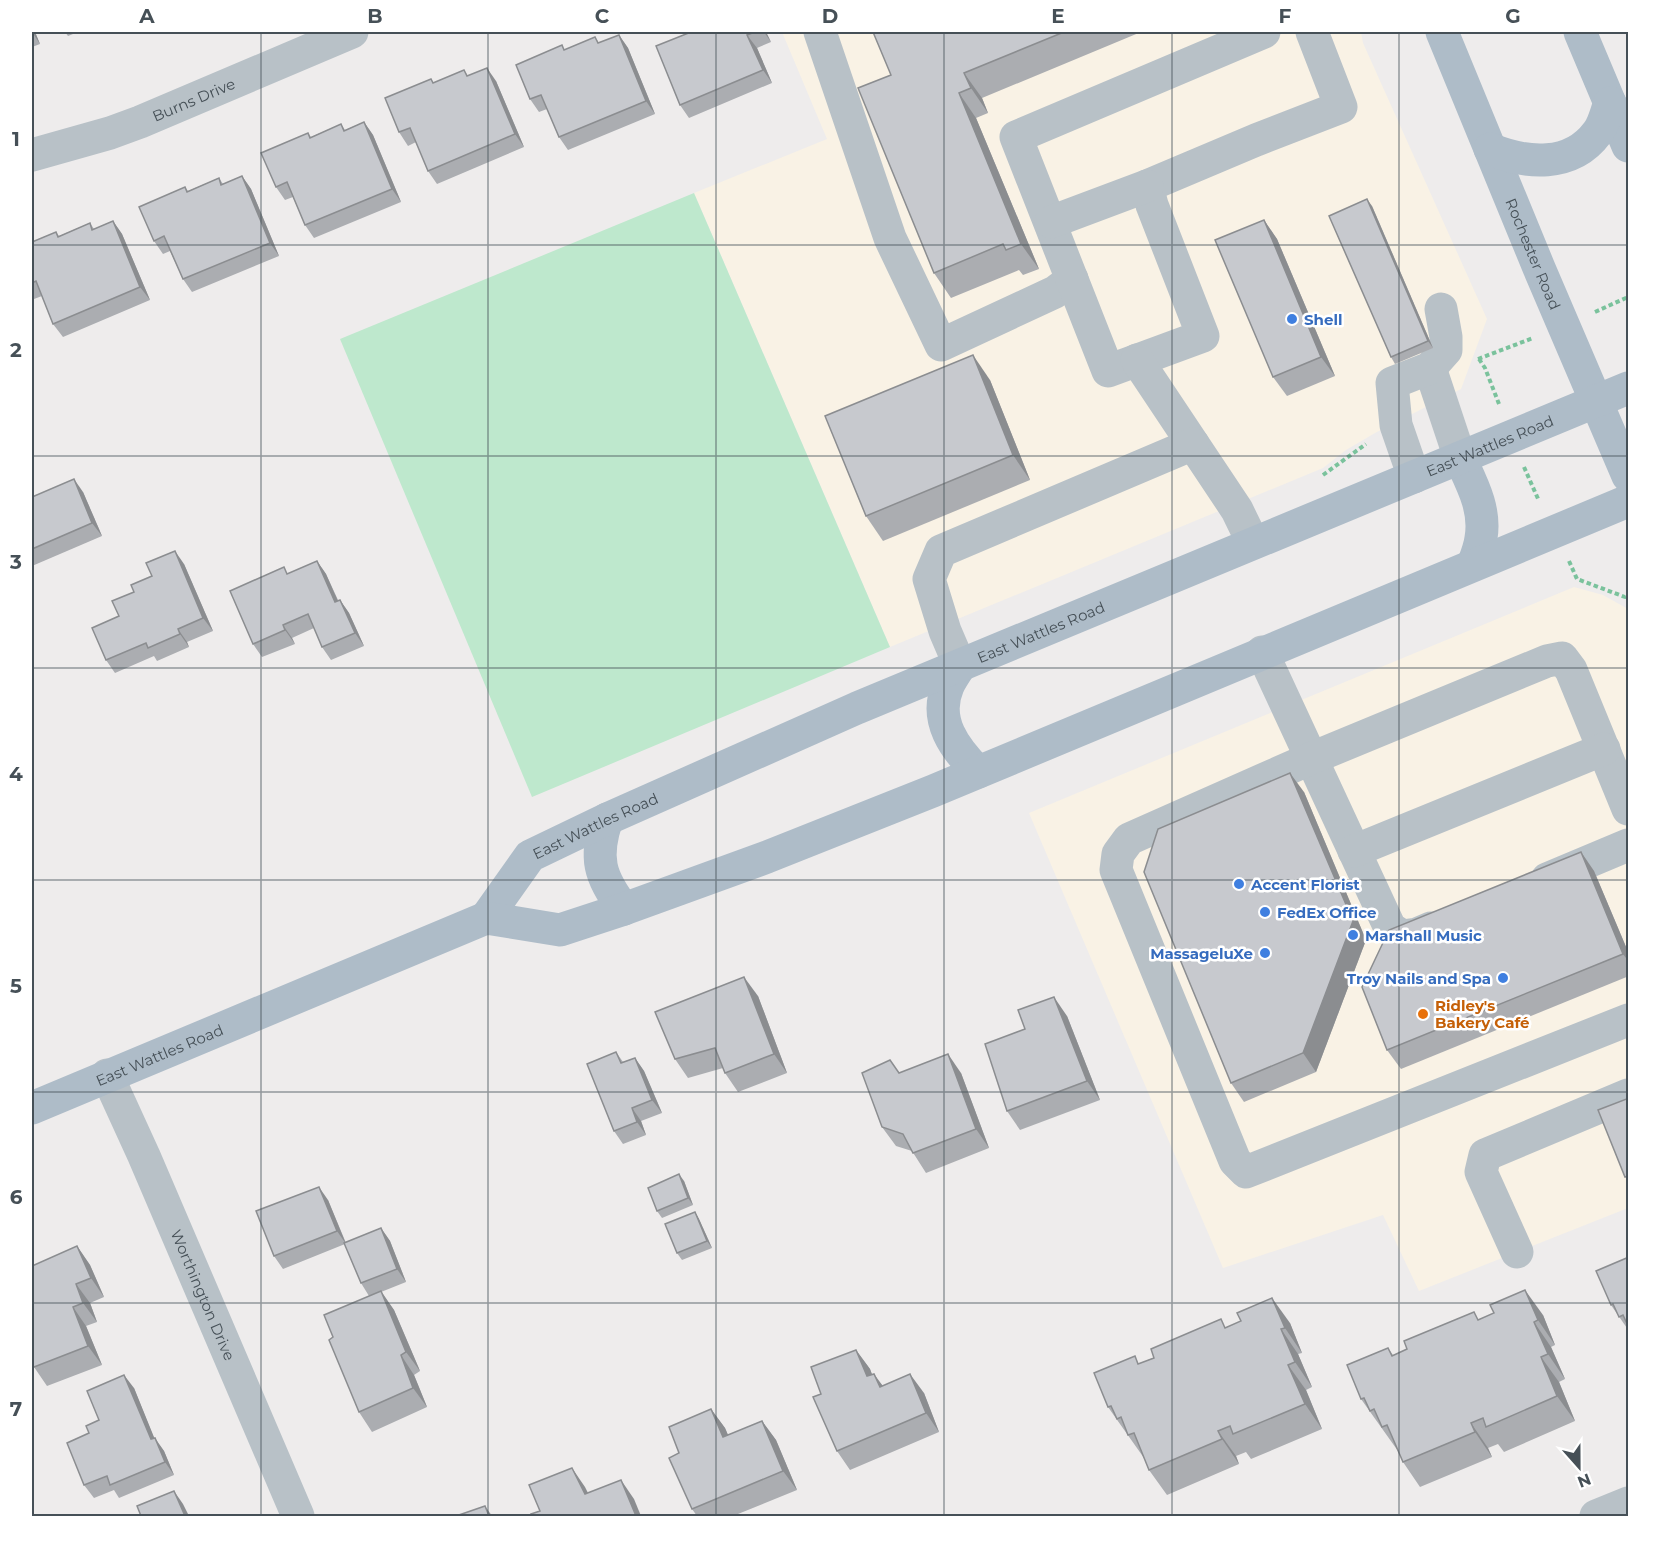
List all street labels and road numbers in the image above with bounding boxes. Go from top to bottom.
street label: Burns Drive [149,73,238,125]
street label: Rochester Road [1502,195,1565,313]
street label: East Wattles Road [1423,410,1556,480]
street label: East Wattles Road [974,597,1107,667]
street label: East Wattles Road [529,788,661,863]
street label: East Wattles Road [93,1020,226,1090]
street label: Worthington Drive [167,1226,240,1363]

